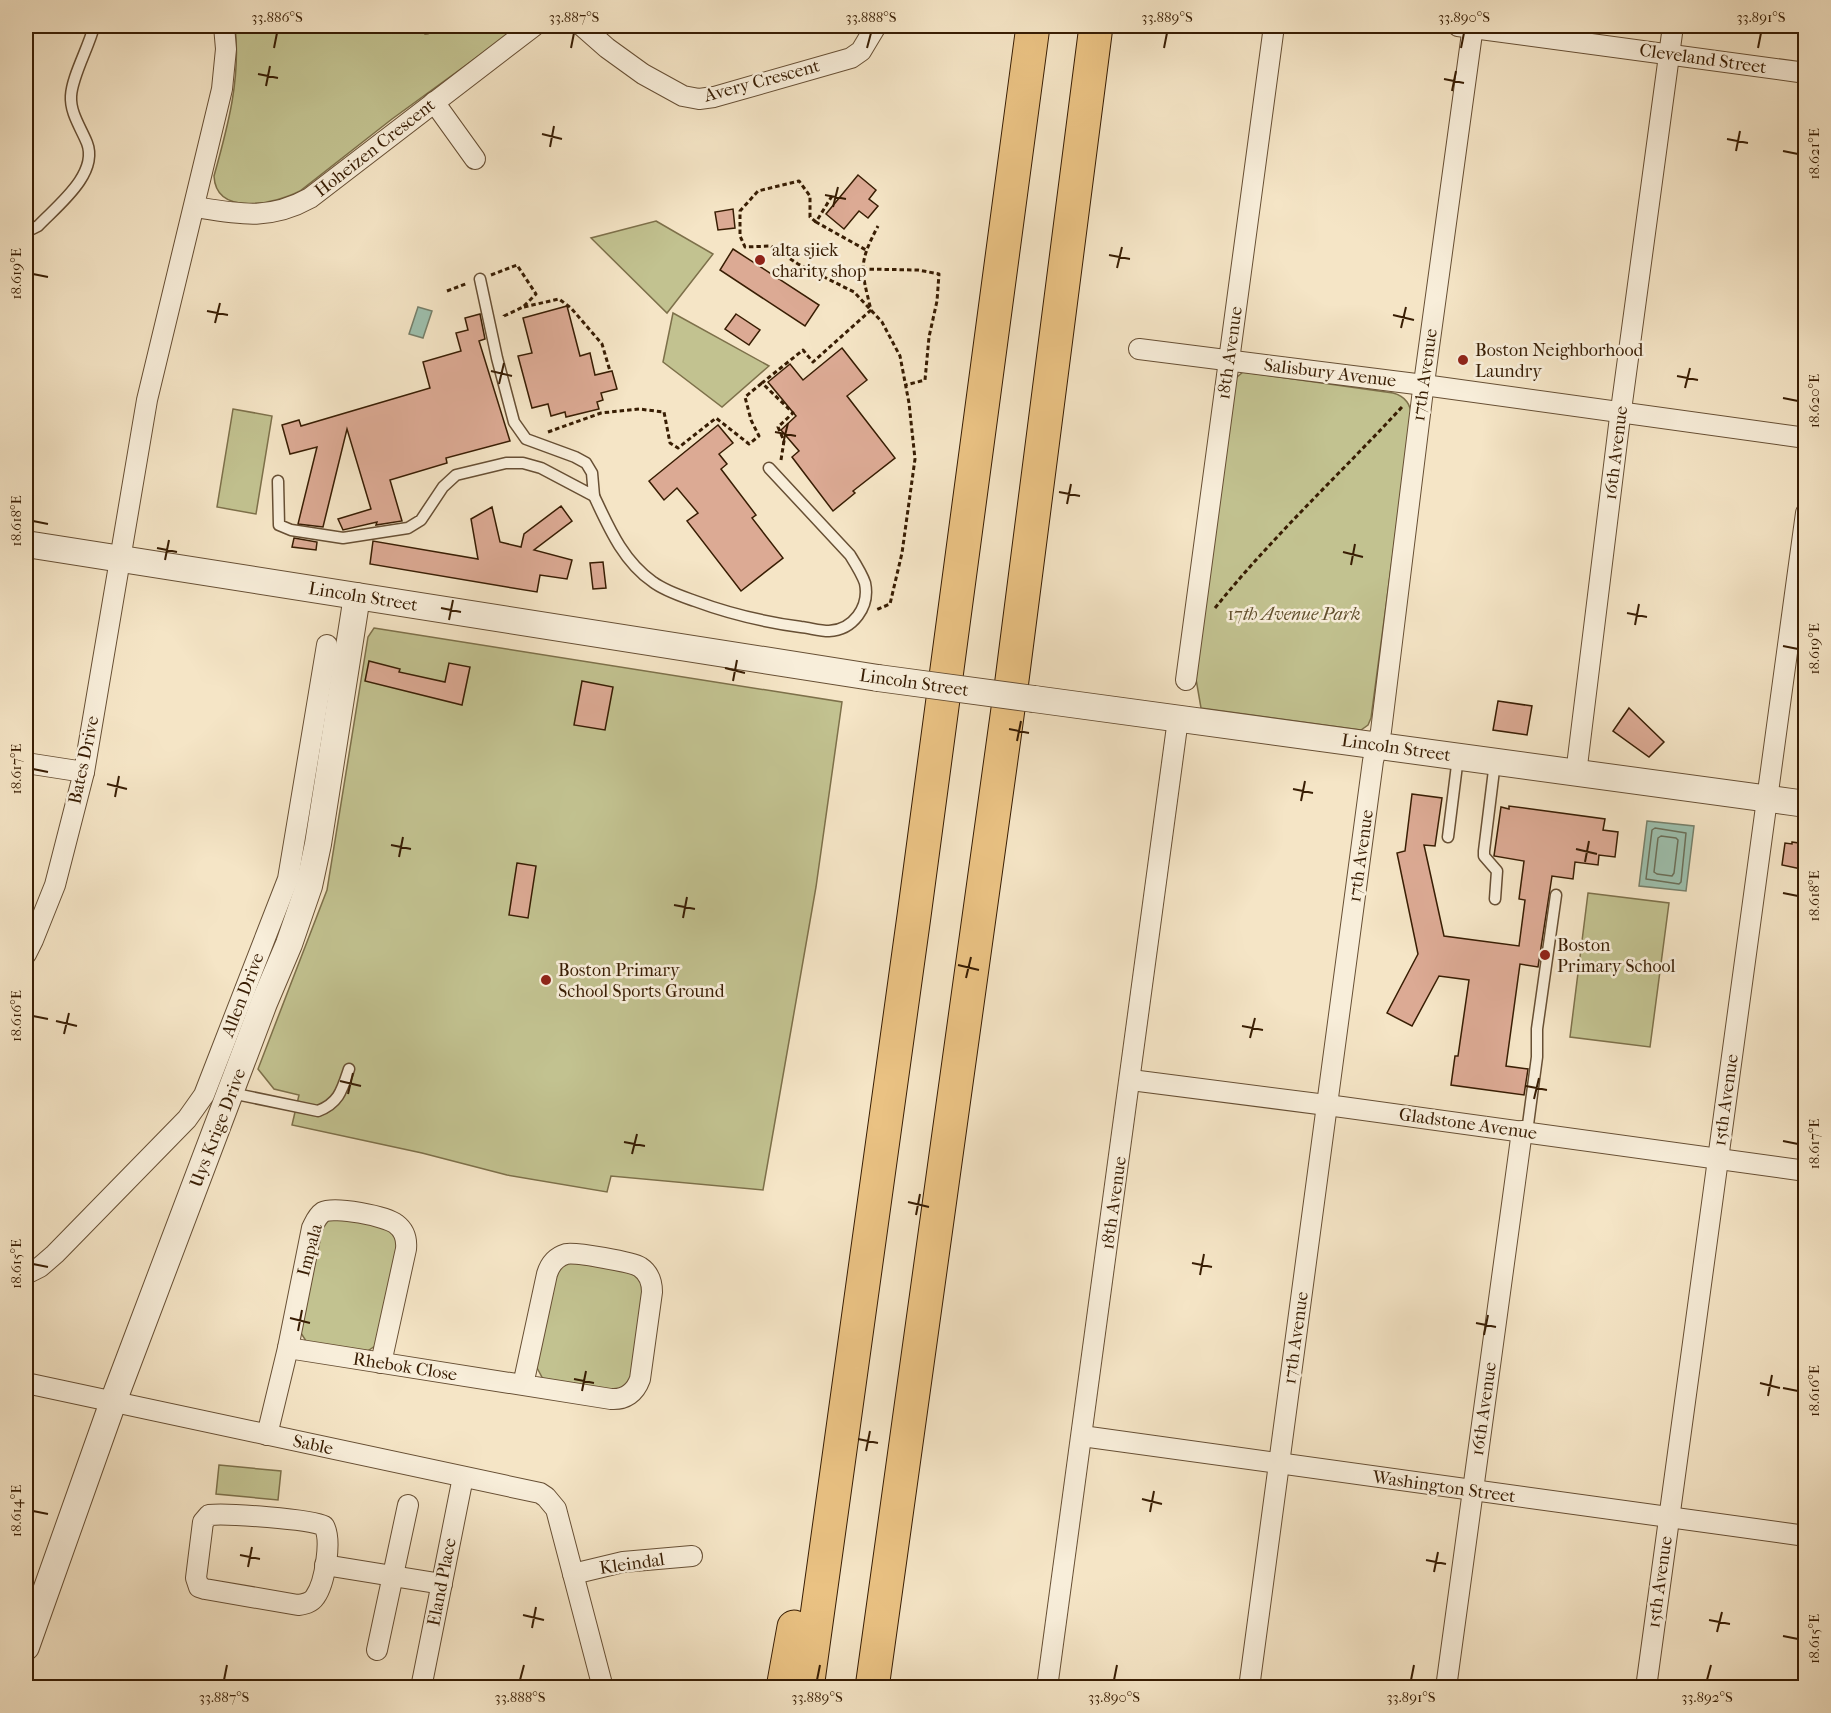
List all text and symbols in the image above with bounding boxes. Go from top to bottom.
text: 33.886°S [251,8,303,26]
text: 33.887°S [549,8,600,26]
text: 33.888°S [845,8,897,26]
text: 33.889°S [1141,8,1193,26]
text: 33.890°S [1438,8,1490,26]
text: 33.891°S [1736,8,1786,26]
street label: Cleveland Street [1638,40,1768,78]
street label: Avery Crescent [701,55,823,107]
street label: Hoheizen Crescent [311,94,440,202]
text: 18.621°E [1805,128,1823,180]
place label: alta sjiek charity shop [772,240,867,282]
text: 18.619°E [7,248,25,300]
marker: alta sjiek charity shop [753,253,767,267]
street label: 18th Avenue [1213,305,1247,401]
street label: 17th Avenue [1408,327,1442,423]
place label: Boston Neighborhood Laundry [1475,340,1644,382]
marker: Boston Neighborhood Laundry [1456,353,1470,367]
street label: Salisbury Avenue [1263,354,1397,392]
text: 18.620°E [1805,374,1823,428]
street label: 16th Avenue [1600,405,1632,501]
text: 18.618°E [7,495,25,547]
street label: Lincoln Street [307,578,420,616]
park label: 17th Avenue Park [1228,604,1360,625]
text: 18.619°E [1805,623,1823,675]
street label: Lincoln Street [858,665,971,701]
street label: Bates Drive [64,714,104,806]
street label: Lincoln Street [1340,730,1453,766]
text: 18.617°E [7,743,25,795]
street label: 17th Avenue [1344,808,1378,904]
text: 18.618°E [1805,870,1823,922]
place label: Boston Primary School [1557,935,1676,977]
marker: Boston Primary School [1538,948,1552,962]
street label: Allen Drive [217,950,269,1041]
place label: Boston Primary School Sports Ground [558,960,725,1002]
marker: Boston Primary School Sports Ground [539,973,553,987]
text: 18.616°E [7,990,25,1042]
street label: 15th Avenue [1709,1053,1743,1147]
street label: Uys Krige Drive [186,1065,250,1191]
street label: Gladstone Avenue [1398,1104,1538,1144]
text: 18.617°E [1805,1118,1823,1170]
street label: 18th Avenue [1097,1155,1131,1251]
street label: Impala [293,1221,327,1279]
text: 18.615°E [7,1239,25,1289]
street label: 17th Avenue [1279,1290,1313,1386]
street label: Rhebok Close [351,1348,459,1386]
street label: 16th Avenue [1467,1361,1501,1457]
text: 18.616°E [1805,1365,1823,1417]
street label: Sable [291,1431,335,1460]
street label: Washington Street [1370,1466,1517,1508]
text: 18.614°E [7,1485,25,1537]
street label: 15th Avenue [1643,1535,1677,1629]
street label: Eland Place [423,1536,461,1628]
street label: Kleindal [598,1549,666,1579]
text: 18.615°E [1805,1614,1823,1664]
text: 33.887°S [199,1688,250,1706]
text: 33.888°S [494,1688,546,1706]
text: 33.889°S [791,1688,843,1706]
text: 33.890°S [1088,1688,1140,1706]
text: 33.891°S [1386,1688,1436,1706]
text: 33.892°S [1681,1688,1733,1706]

